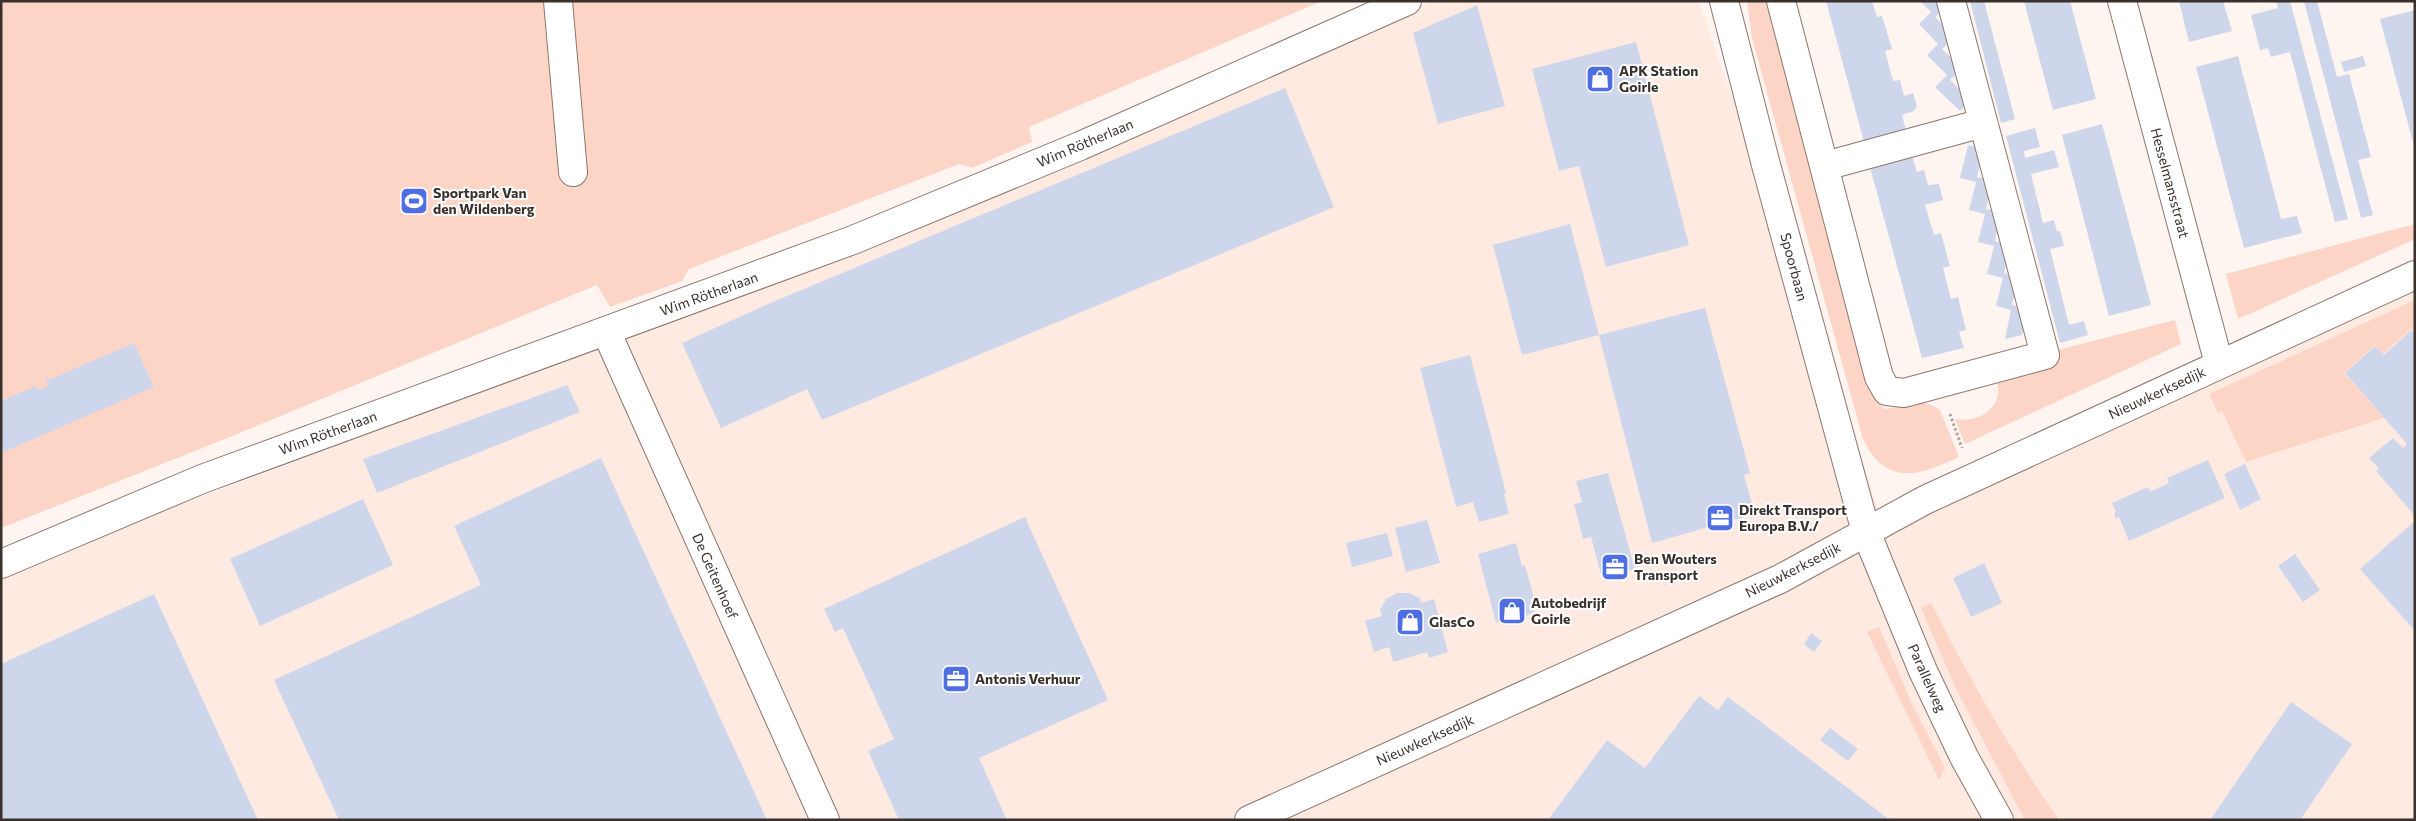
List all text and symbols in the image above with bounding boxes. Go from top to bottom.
place label: APK Station Goirle [1619,62,1698,95]
shop icon: APK Station Goirle [1585,64,1615,94]
street label: Wim Rötherlaan [1034,115,1135,170]
street label: Hesselmansstraat [2148,126,2193,240]
place label: Sportpark Van den Wildenberg [433,184,535,217]
sports icon: Sportpark Van den Wildenberg [399,186,429,216]
street label: Spoorbaan [1777,231,1812,303]
street label: Wim Rötherlaan [658,268,760,319]
street label: Nieuwkerksedijk [2106,362,2208,422]
street label: Wim Rötherlaan [277,407,379,458]
place label: Direkt Transport Europa B.V./ [1739,501,1847,534]
office icon: Direkt Transport Europa B.V./ [1705,503,1735,533]
street label: De Geitenhoef [689,530,742,622]
street label: Nieuwkerksedijk [1742,538,1844,601]
place label: Ben Wouters Transport [1634,550,1717,583]
office icon: Ben Wouters Transport [1600,552,1630,582]
place label: Autobedrijf Goirle [1531,594,1607,627]
shop icon: Autobedrijf Goirle [1497,596,1527,626]
shop icon: GlasCo [1395,607,1425,637]
place label: GlasCo [1429,613,1475,630]
street label: Parallelweg [1905,641,1950,715]
office icon: Antonis Verhuur [941,664,971,694]
place label: Antonis Verhuur [975,670,1081,687]
street label: Nieuwkerksedijk [1373,710,1477,769]

